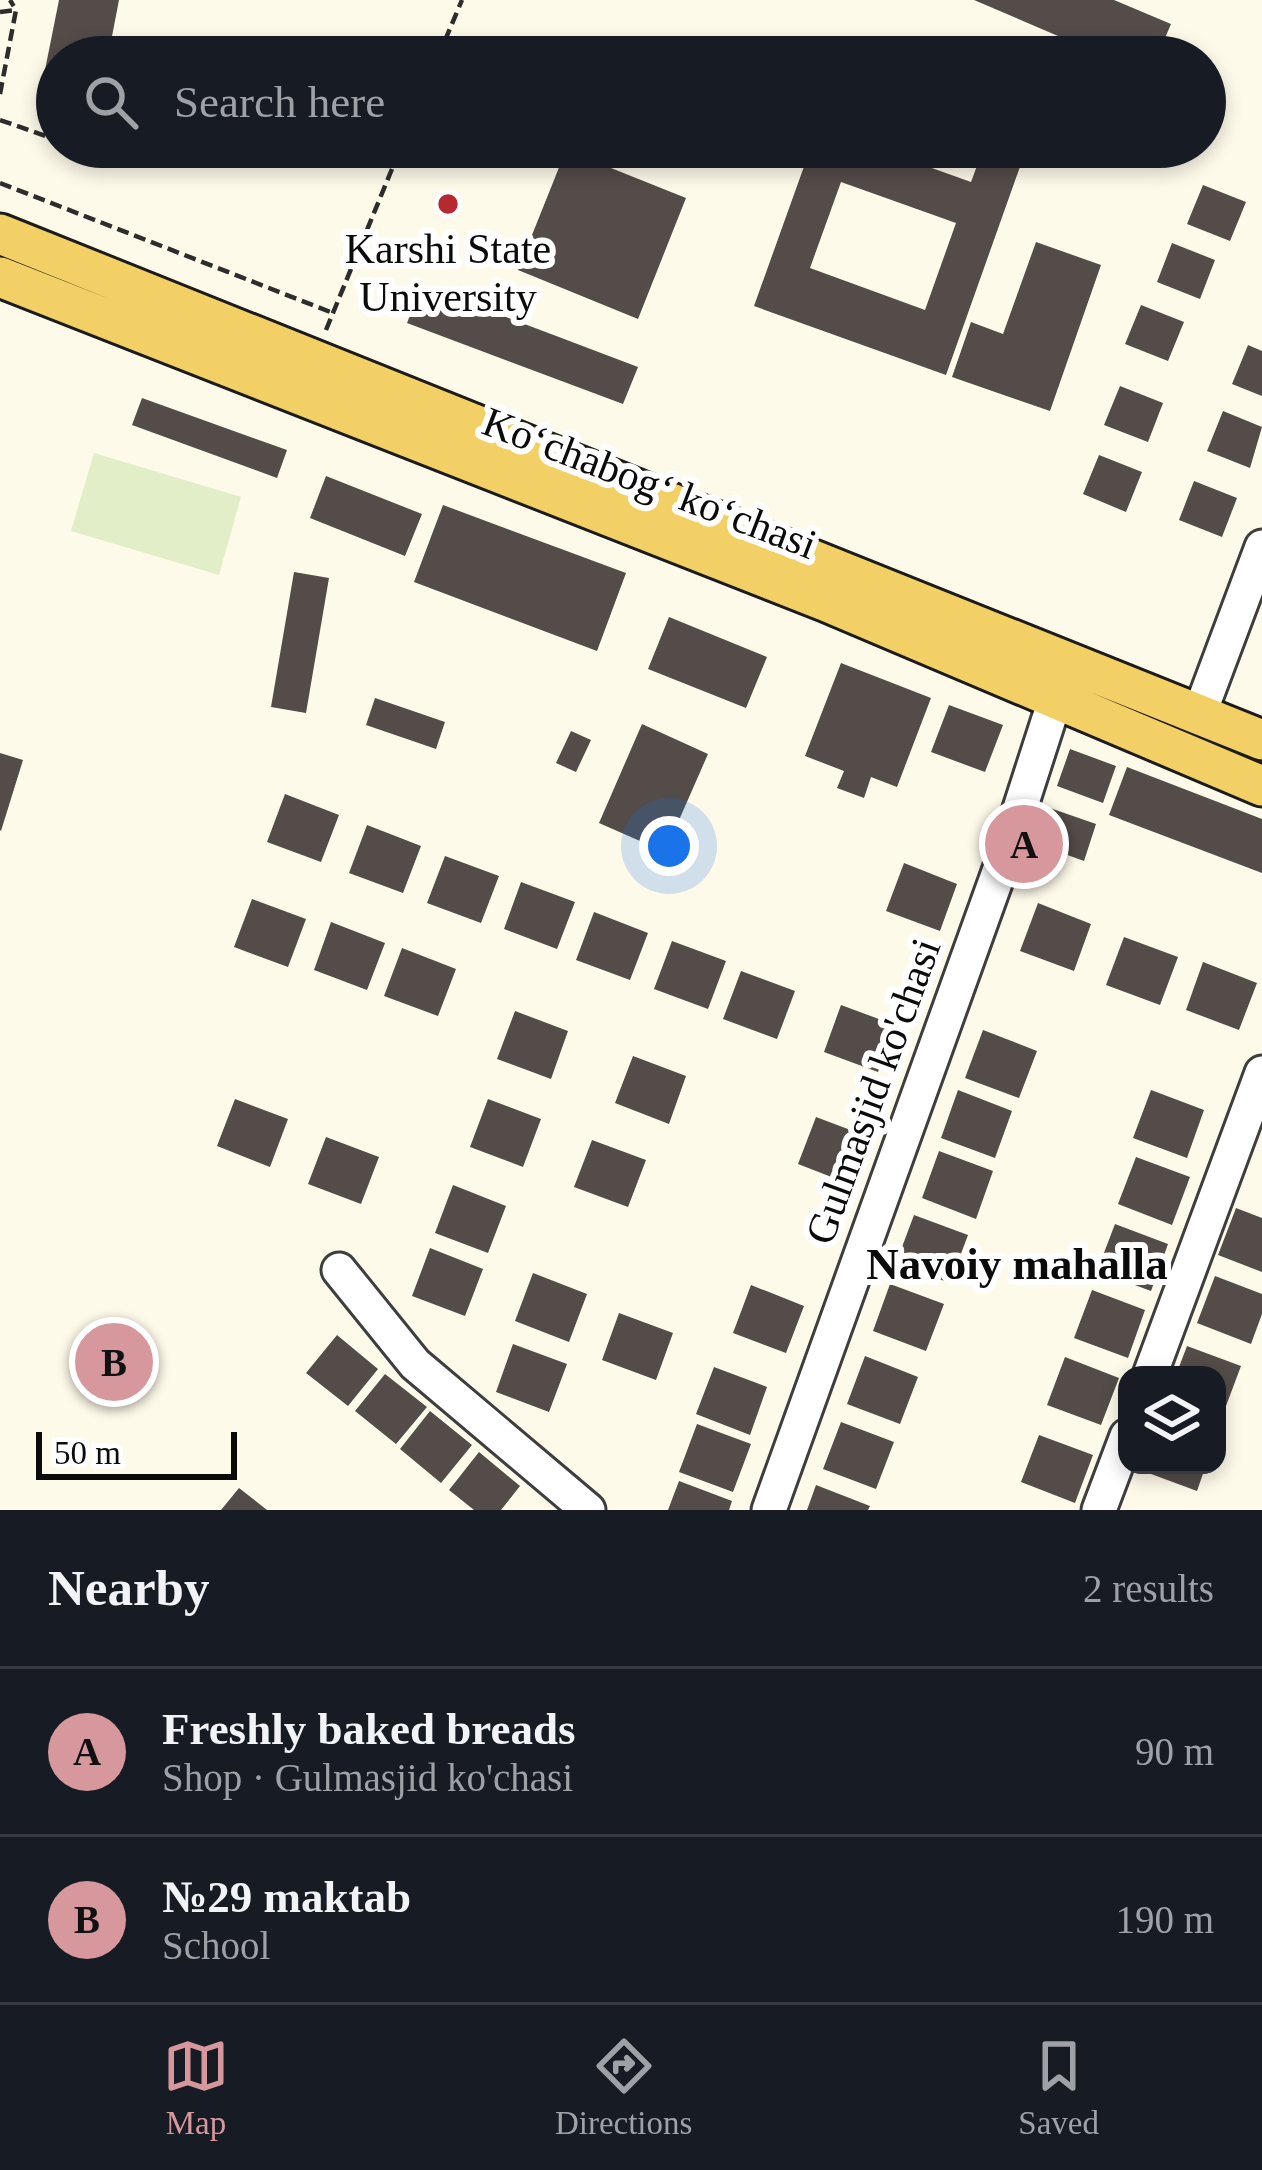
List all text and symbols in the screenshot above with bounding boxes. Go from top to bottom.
search box [36,36,1226,168]
icon: search [78,69,144,135]
text: Search here [174,77,385,127]
marker: Karshi State University [435,191,461,217]
place label: Karshi State University [345,226,551,320]
street label: Ko‘chabog‘ ko‘chasi [476,398,823,568]
pin: A [985,799,1063,889]
your location [639,816,699,876]
street label: Gulmasjid ko'chasi [796,932,950,1250]
district label: Navoiy mahalla [866,1239,1168,1289]
pin: B [75,1317,153,1407]
map controls [1118,1366,1226,1474]
button: layers [1118,1366,1226,1474]
scale bar [36,1426,237,1479]
text: 50 m [54,1435,121,1471]
text: Nearby [48,1560,209,1616]
text: 2 results [1083,1567,1214,1610]
text: Freshly baked breads [162,1704,575,1754]
text: A [73,1730,101,1773]
text: 90 m [1135,1730,1214,1773]
text: Shop · Gulmasjid ko'chasi [162,1756,573,1799]
text: №29 maktab [162,1872,411,1922]
text: B [74,1898,100,1941]
text: 190 m [1115,1898,1214,1941]
text: School [162,1924,270,1967]
tab: Map [163,2033,229,2142]
tab: Directions [555,2033,692,2142]
tab: Saved [1018,2033,1099,2142]

